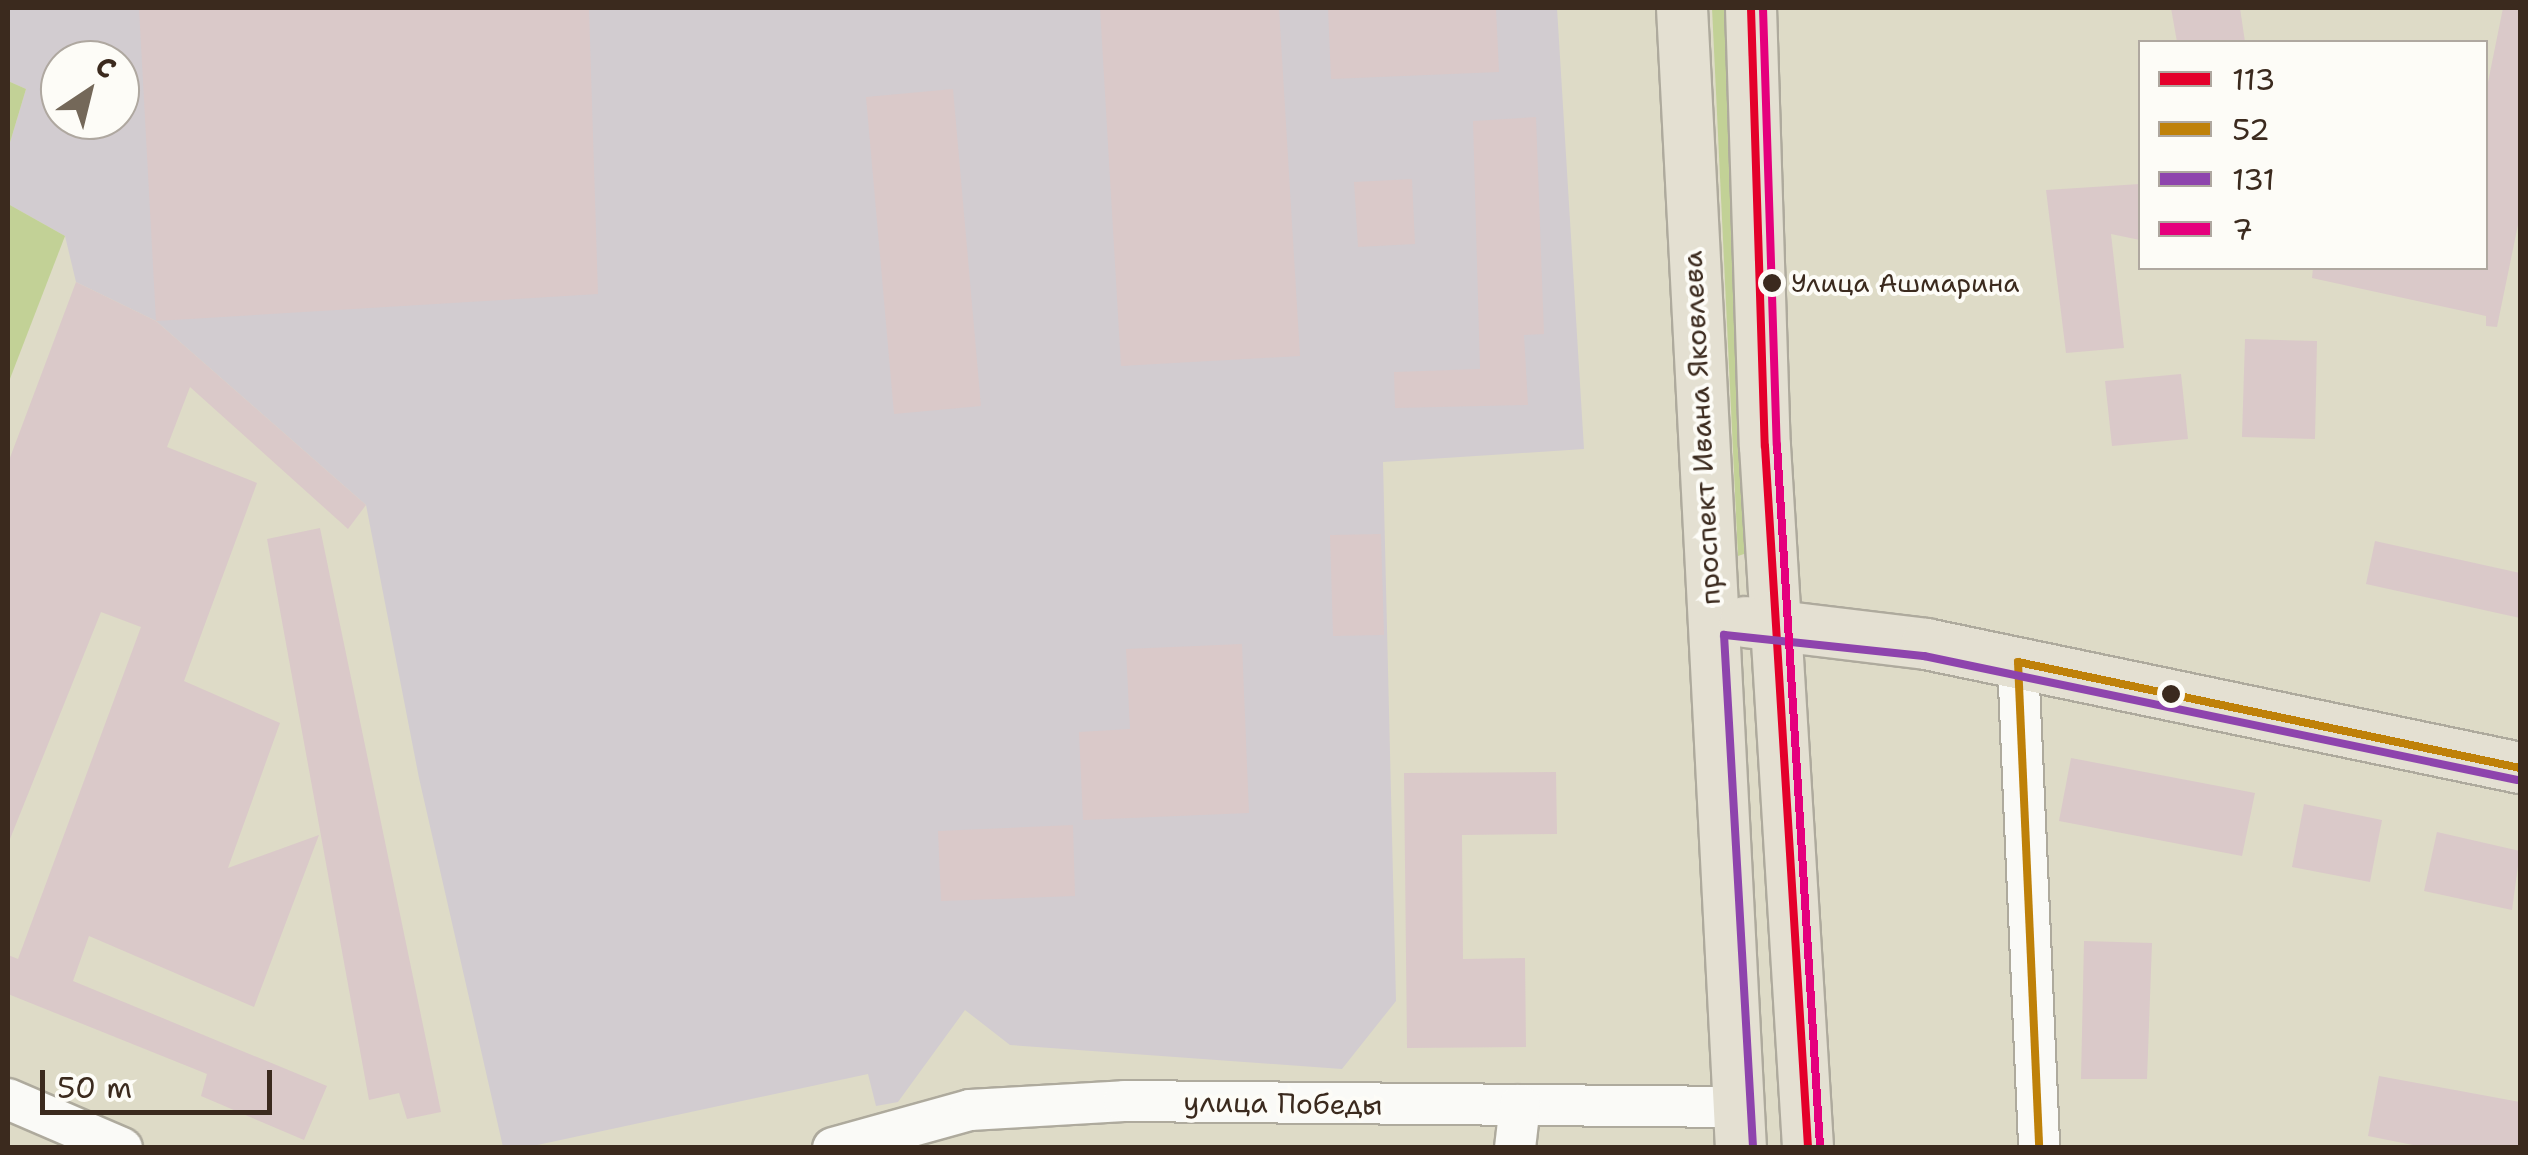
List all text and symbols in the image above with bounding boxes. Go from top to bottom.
north arrow [40,40,140,140]
legend [2138,40,2488,270]
text: С [88,47,124,88]
text: 113 [2232,59,2276,100]
text: 52 [2232,109,2270,150]
text: 131 [2232,159,2275,200]
text: 7 [2232,209,2253,250]
street label: проспект Ивана Яковлева [1675,250,1727,606]
place label: Улица Ашмарина [1791,267,2019,299]
marker: Улица Ашмарина [1762,273,1782,293]
unlabelled marker [2161,684,2181,704]
scale bar [45,1050,278,1112]
text: 50 m [57,1067,132,1108]
street label: улица Победы [1183,1084,1383,1122]

